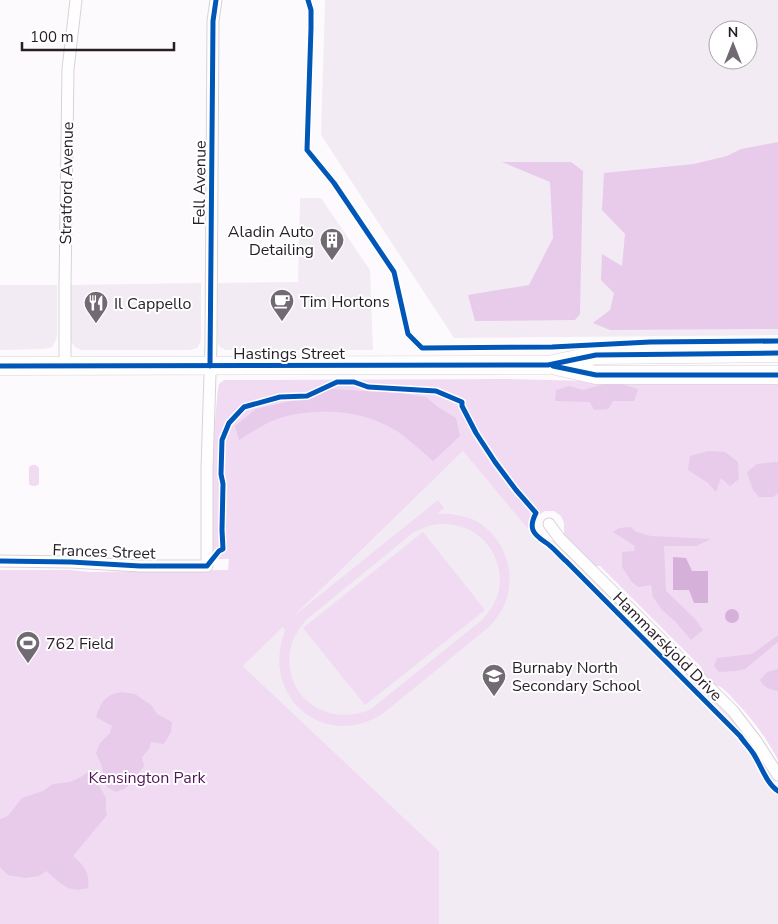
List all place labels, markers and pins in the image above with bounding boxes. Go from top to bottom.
place label: Aladin Auto Detailing [228,221,314,261]
building icon: Aladin Auto Detailing [319,227,345,261]
cafe icon: Tim Hortons [269,288,295,322]
restaurant icon: Il Cappello [83,290,109,324]
place label: Tim Hortons [300,291,390,313]
place label: Il Cappello [114,293,191,315]
sports icon: 762 Field [15,630,41,664]
place label: 762 Field [46,633,114,655]
place label: Burnaby North Secondary School [512,657,641,697]
school or university icon: Burnaby North Secondary School [481,663,507,697]

